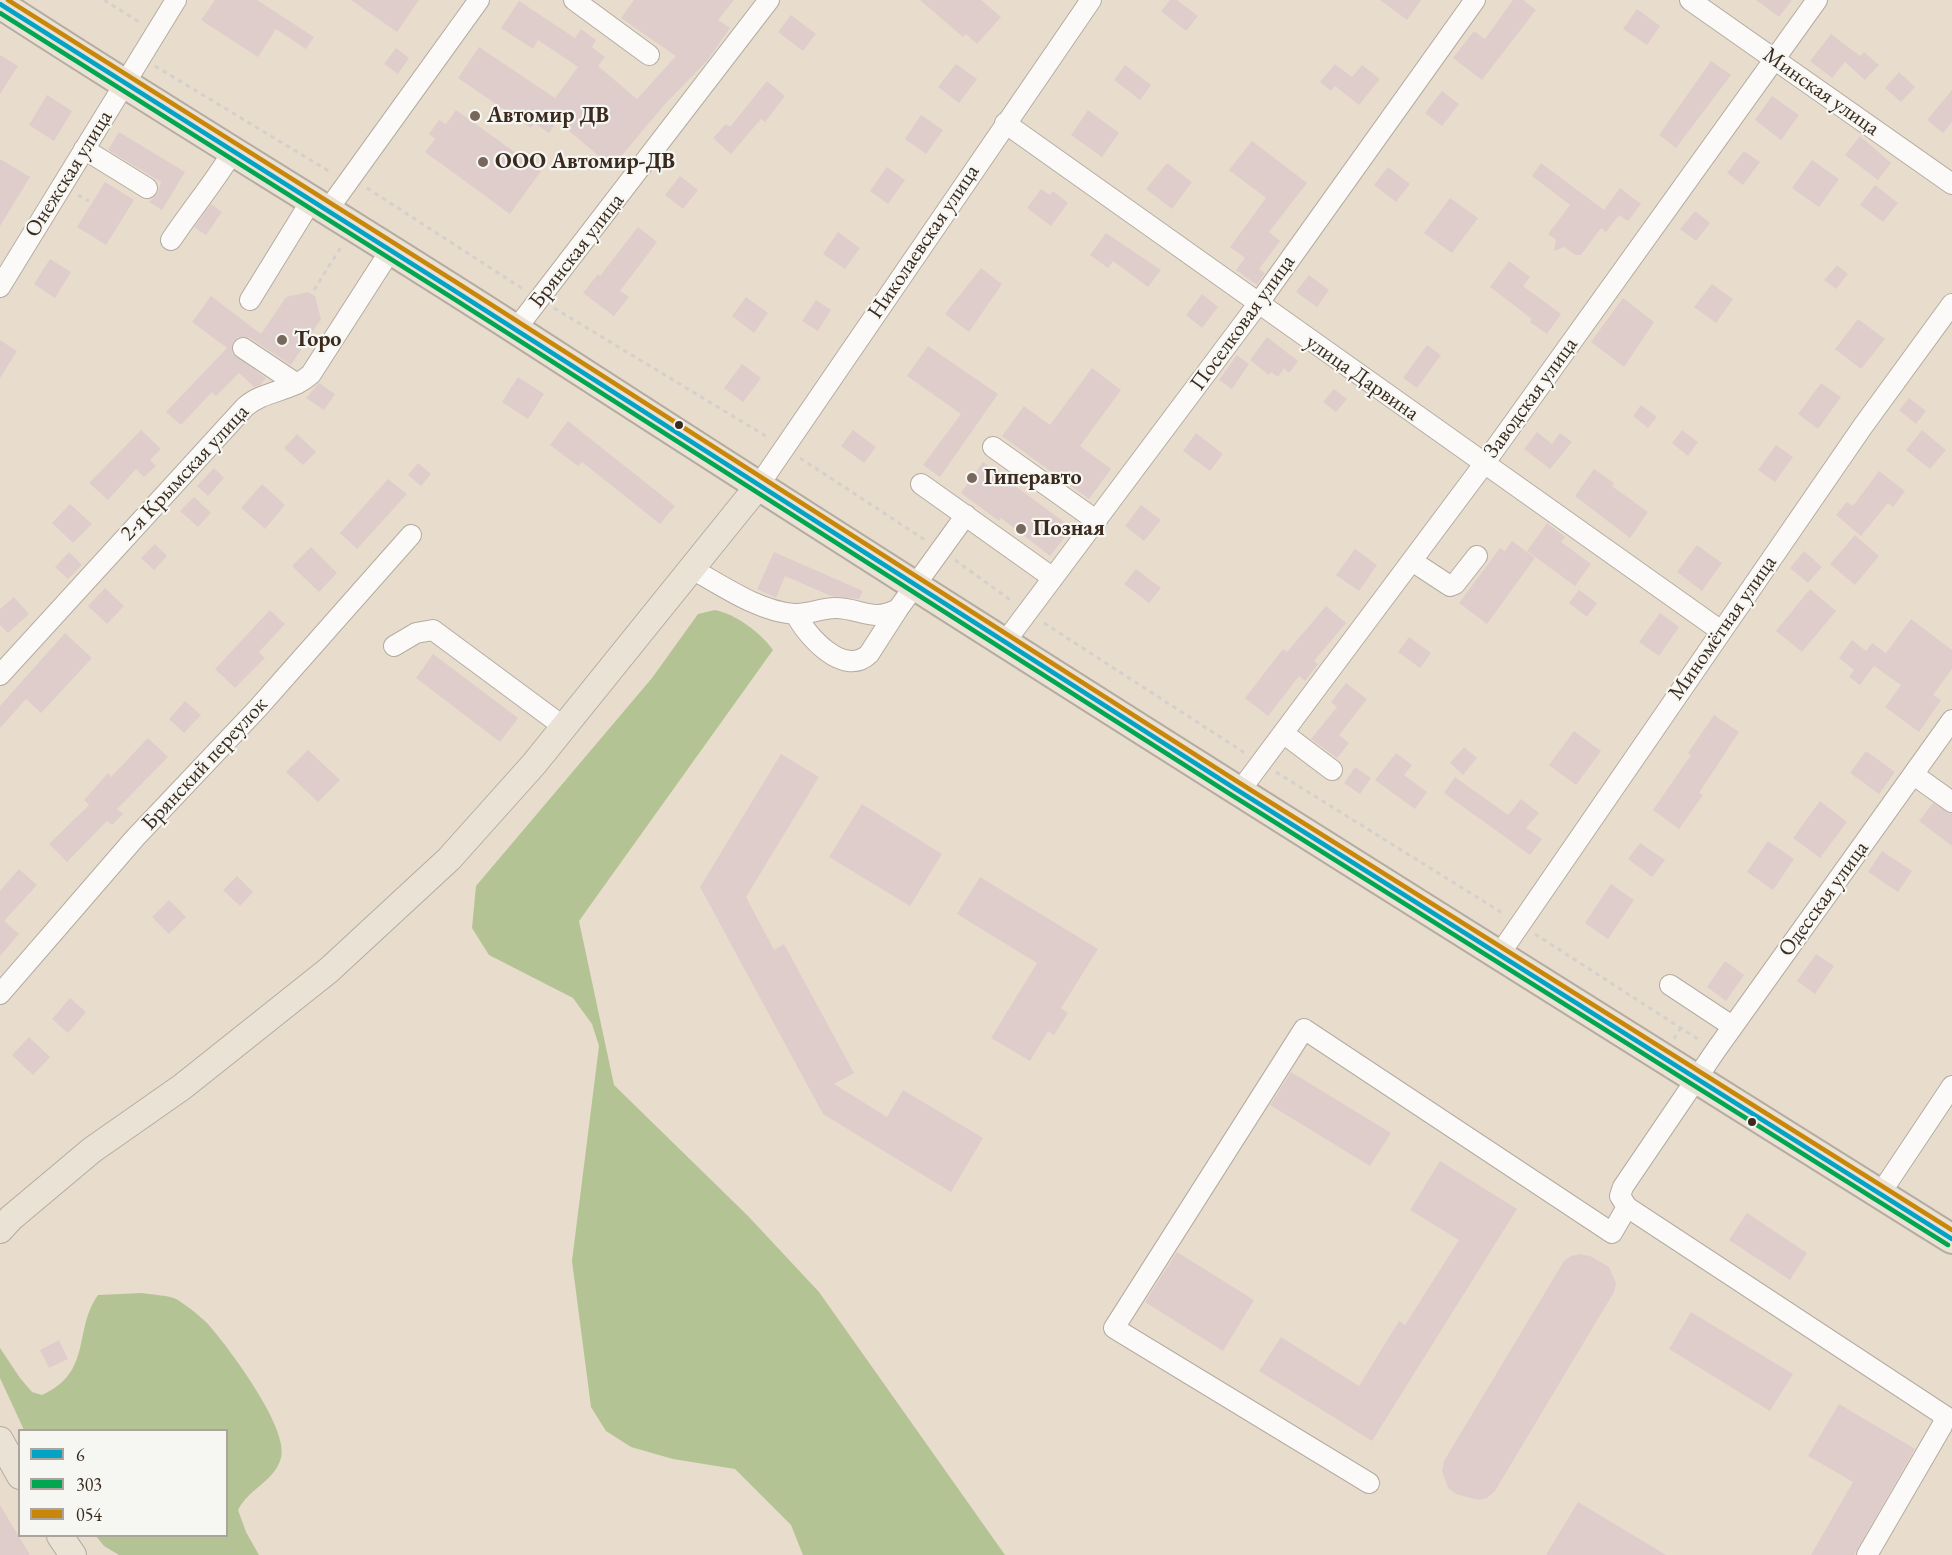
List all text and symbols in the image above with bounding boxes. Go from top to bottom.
street label: Минская улица [1758,42,1884,142]
place label: Автомир ДВ [487,103,609,129]
street label: Онежская улица [19,106,119,242]
marker: Автомир ДВ [468,109,482,123]
place label: ООО Автомир-ДВ [495,149,675,175]
marker: ООО Автомир-ДВ [476,155,490,169]
street label: Николаевская улица [863,160,985,324]
street label: Брянская улица [524,188,630,314]
street label: Поселковая улица [1185,250,1301,396]
place label: Торо [294,327,341,353]
street label: улица Дарвина [1300,329,1424,427]
street label: Заводская улица [1478,332,1584,464]
marker: Торо [275,333,289,347]
street label: 2-я Крымская улица [115,399,255,547]
unlabelled marker [673,419,685,431]
place label: Гиперавто [984,465,1082,491]
marker: Гиперавто [965,471,979,485]
place label: Позная [1033,516,1105,542]
marker: Позная [1014,522,1028,536]
street label: Миномётная улица [1663,550,1783,706]
street label: Брянский переулок [136,692,274,836]
street label: Одесская улица [1773,836,1875,962]
unlabelled marker [1746,1116,1758,1128]
legend [18,1429,228,1537]
text: 6 [76,1443,85,1466]
text: 303 [76,1473,102,1496]
text: 054 [76,1503,102,1526]

